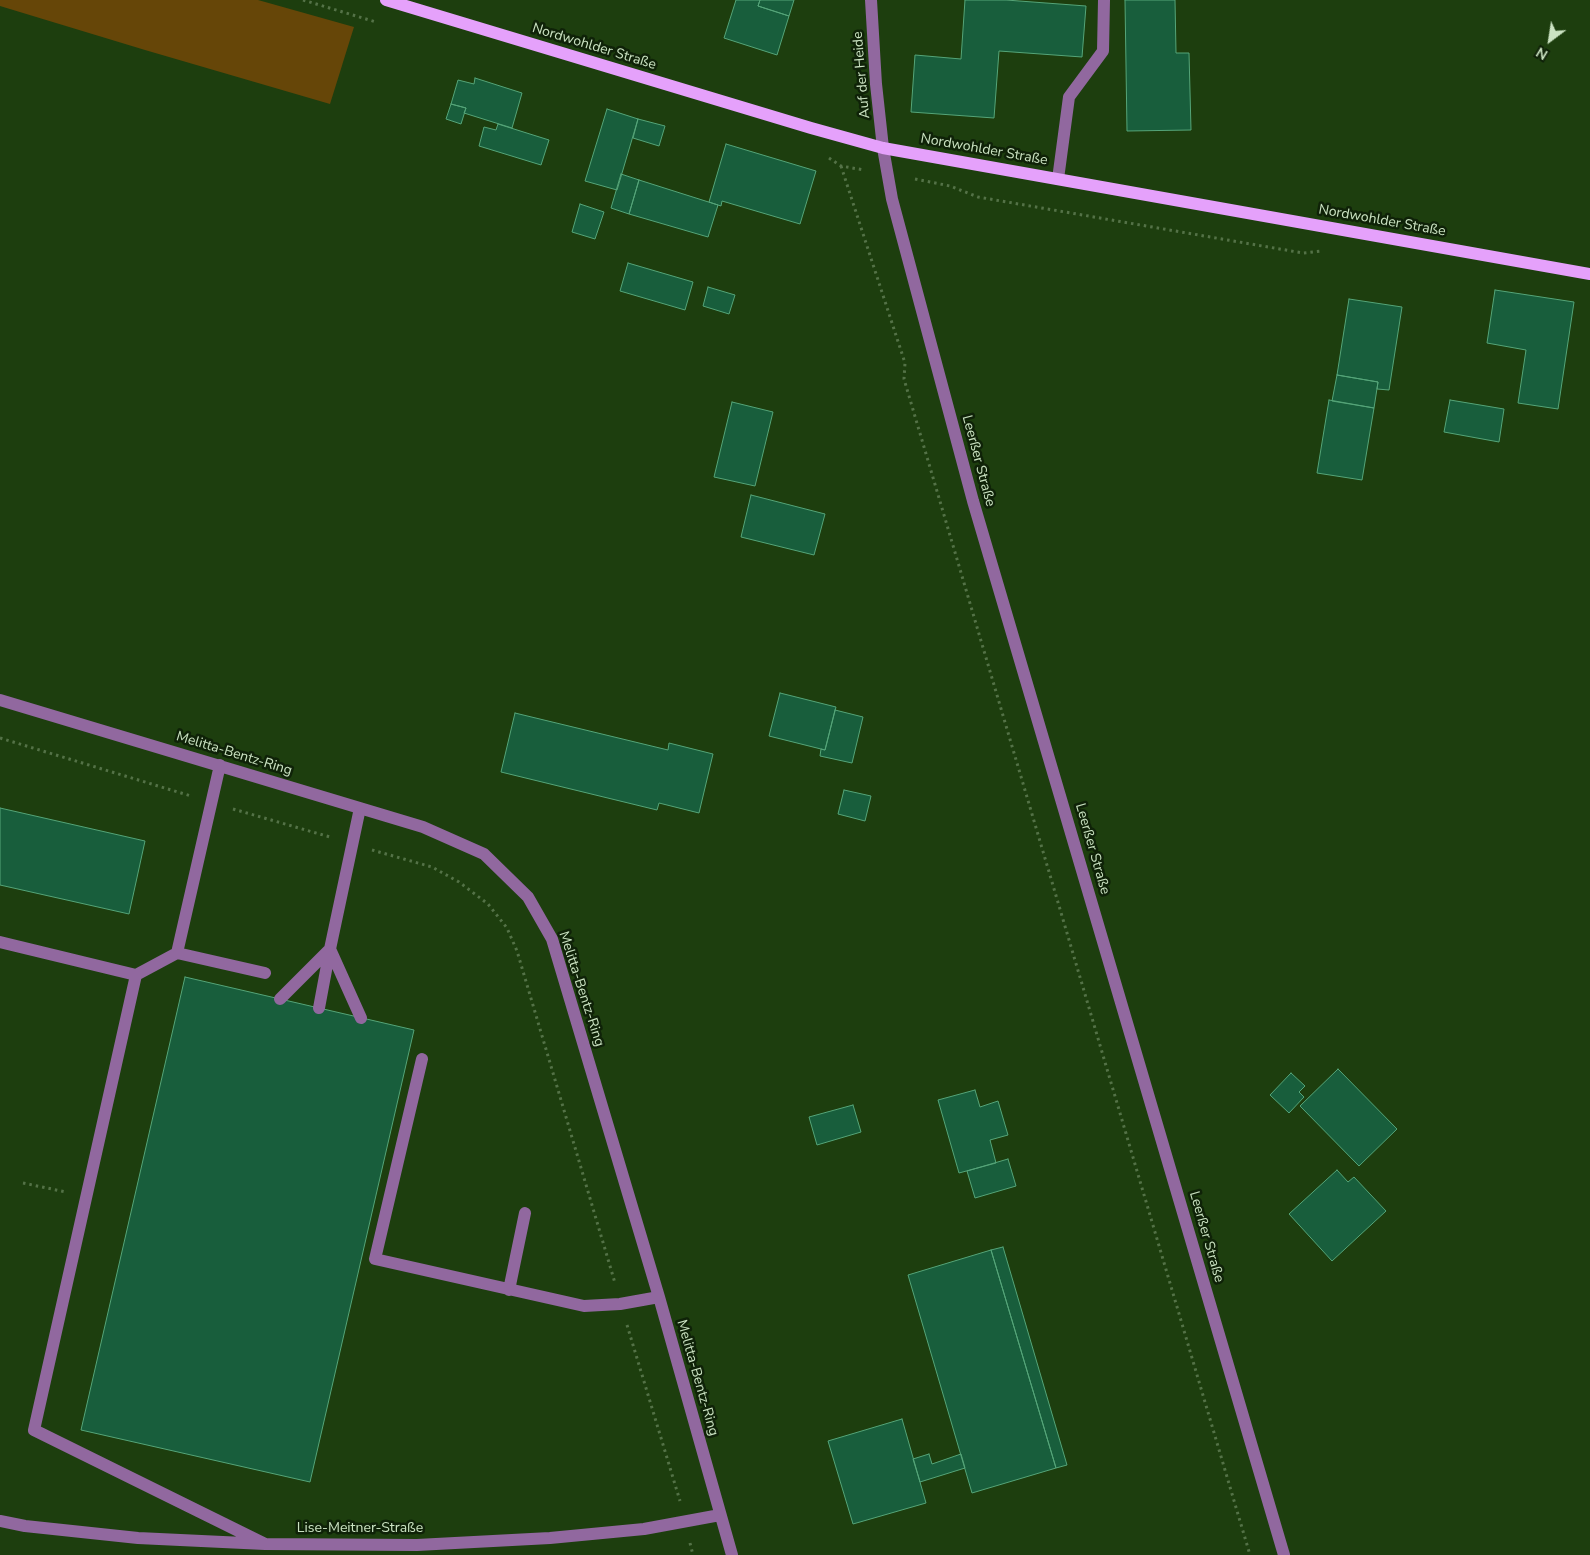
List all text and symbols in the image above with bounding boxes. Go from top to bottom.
north arrow [1525,15,1575,65]
street label: Nordwohlder Straße [530,20,658,74]
street label: Auf der Heide [850,31,874,119]
text: N [1533,42,1551,64]
street label: Nordwohlder Straße [919,131,1049,169]
street label: Nordwohlder Straße [1317,202,1447,240]
street label: Leerßer Straße [958,413,998,509]
street label: Melitta-Bentz-Ring [174,728,294,780]
street label: Leerßer Straße [1071,801,1113,897]
street label: Melitta-Bentz-Ring [554,929,608,1049]
street label: Leerßer Straße [1185,1189,1227,1285]
street label: Melitta-Bentz-Ring [672,1318,722,1438]
street label: Lise-Meitner-Straße [297,1521,423,1537]

